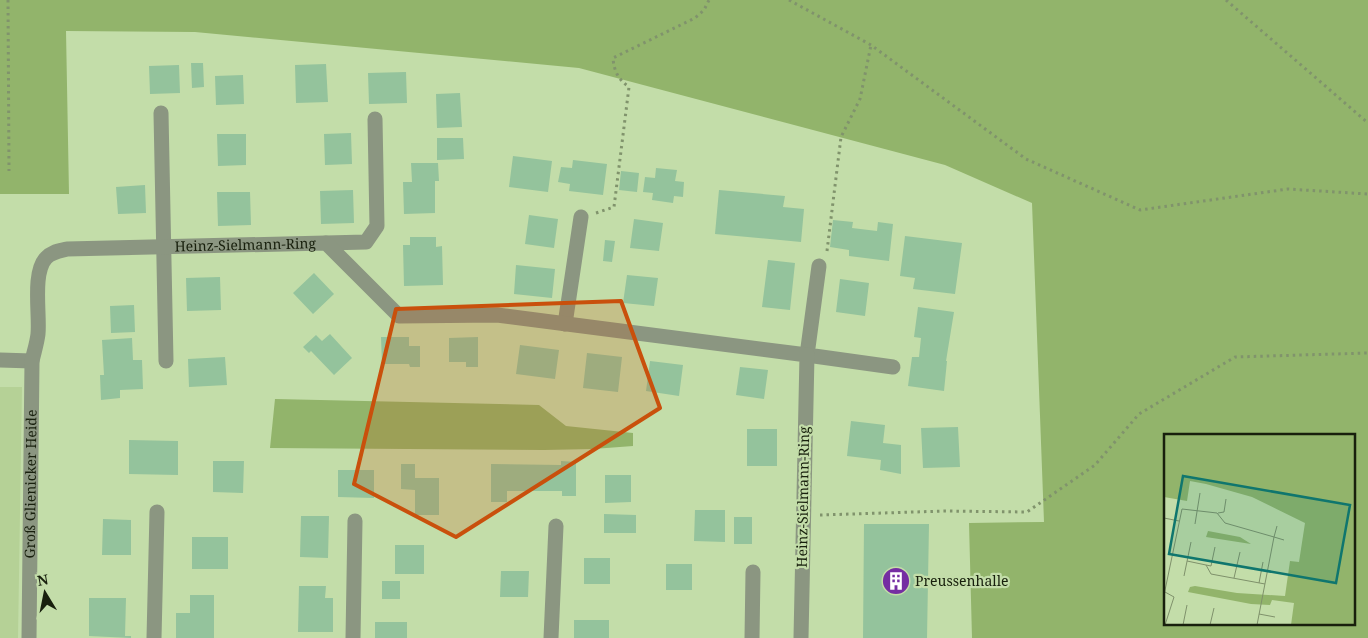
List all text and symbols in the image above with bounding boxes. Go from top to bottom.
street label: Heinz-Sielmann-Ring [174,233,317,256]
street label: Groß Glienicker Heide [20,409,40,559]
street label: Heinz-Sielmann-Ring [792,426,813,568]
inset map [1164,434,1356,626]
building icon: Preussenhalle [881,566,911,596]
north arrow [20,568,70,618]
text: N [36,569,50,590]
place label: Preussenhalle [915,571,1009,590]

